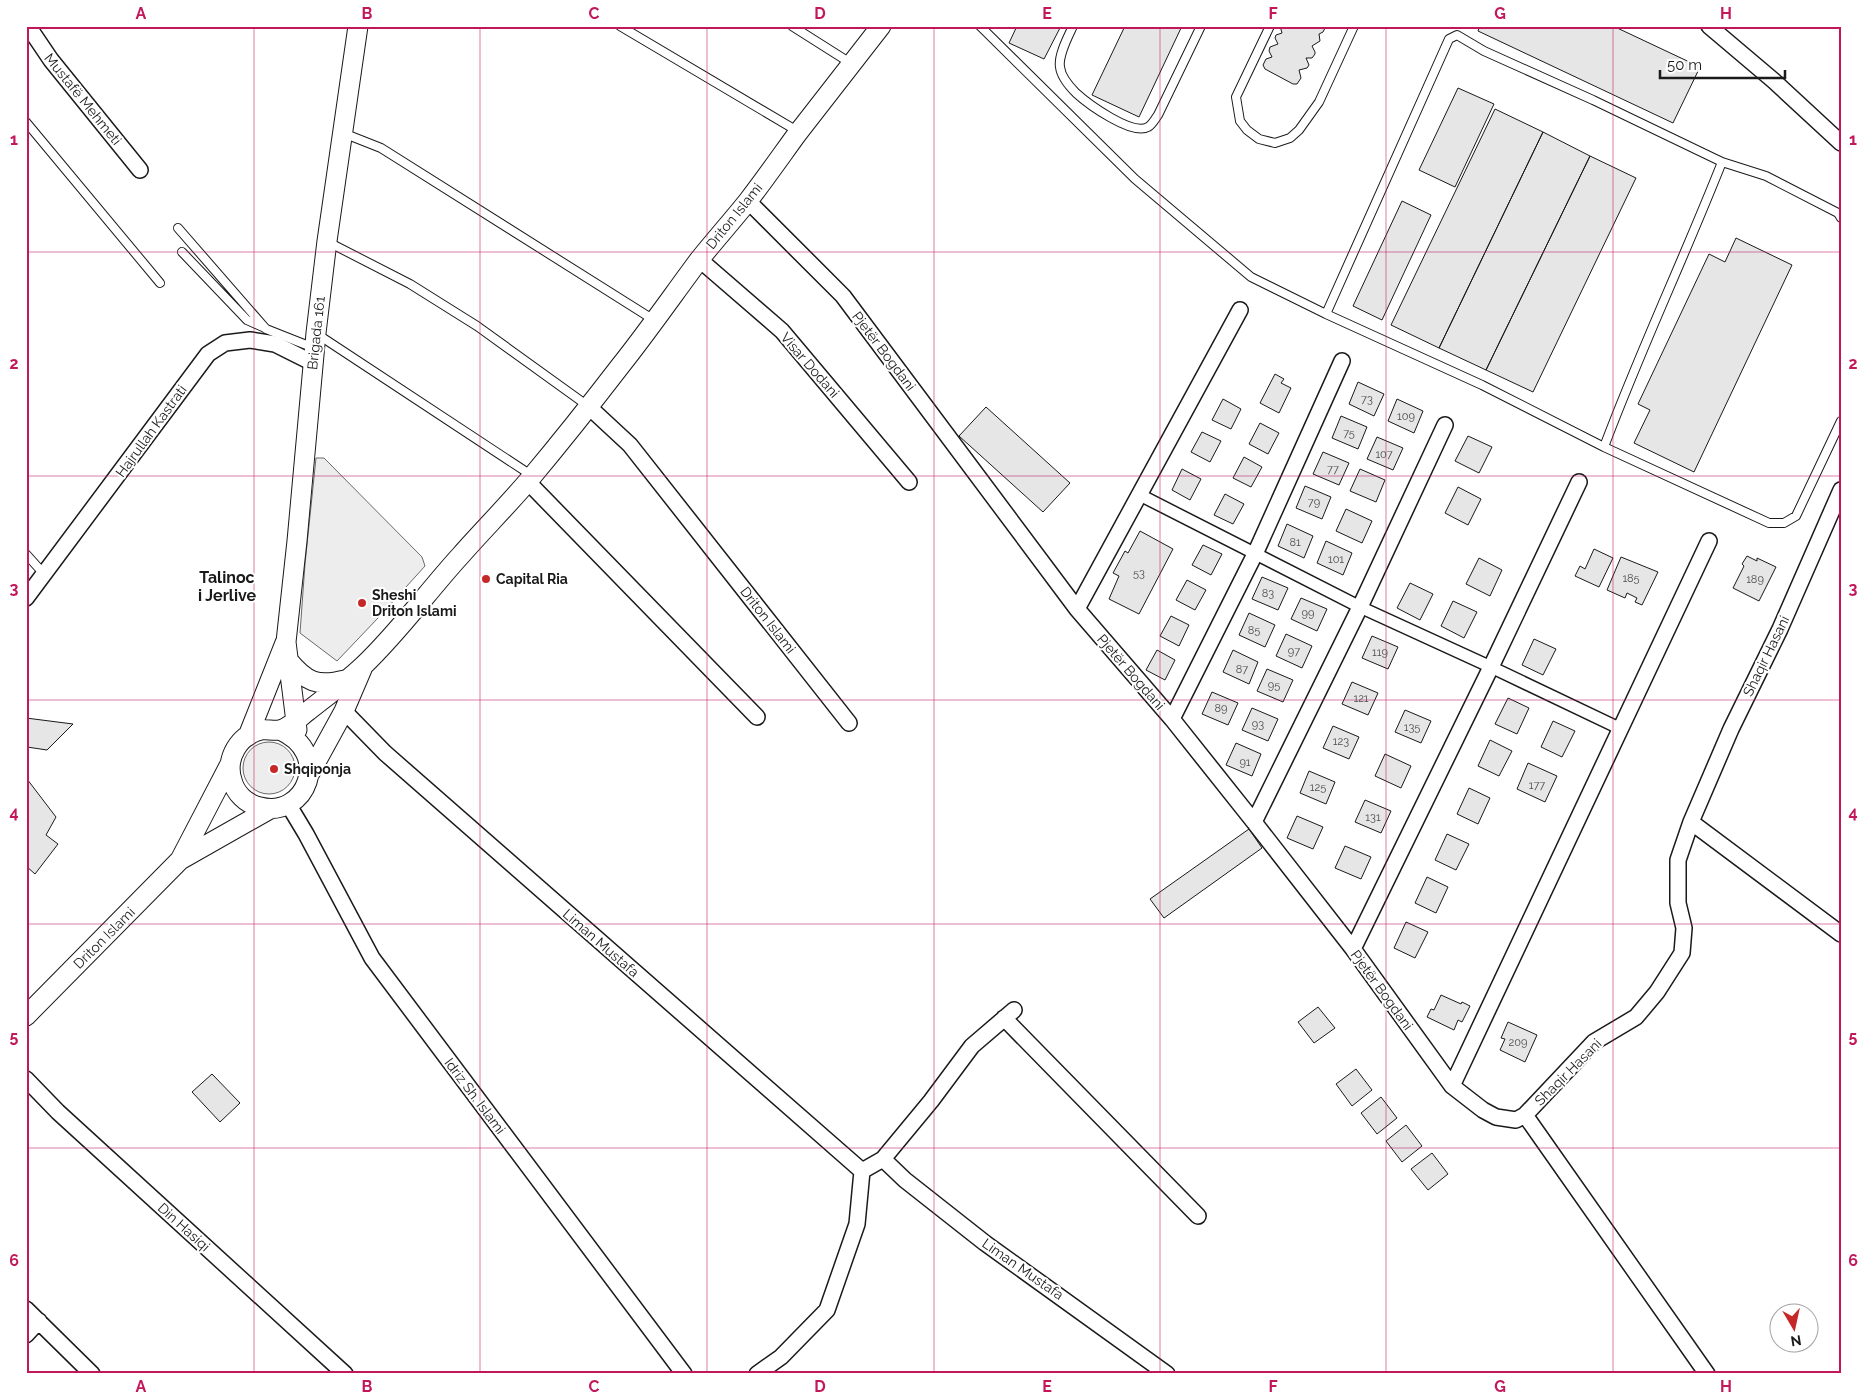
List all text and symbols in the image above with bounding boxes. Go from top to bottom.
text: A [136,4,147,23]
text: B [362,4,373,23]
text: C [589,4,600,23]
text: D [814,4,826,23]
text: E [1042,4,1052,23]
text: F [1268,4,1278,23]
text: G [1494,4,1506,23]
text: H [1720,4,1732,23]
scale bar [1660,48,1784,80]
street label: Mustafë Mehmeti [41,50,125,148]
text: 50 m [1667,56,1702,74]
text: 1 [10,130,18,149]
text: 1 [1849,130,1857,149]
street label: Driton Islami [703,180,765,252]
street label: Brigada 161 [304,295,328,371]
street label: Pjetër Bogdani [849,308,919,394]
street label: Visar Dodani [777,329,843,401]
text: 2 [9,354,19,373]
text: 2 [1848,354,1858,373]
street label: Hajrullah Kastrati [112,382,190,480]
house number: 73 [1361,393,1373,406]
house number: 109 [1397,410,1415,423]
house number: 75 [1343,427,1355,440]
house number: 107 [1375,448,1393,461]
house number: 77 [1327,463,1339,476]
house number: 79 [1308,496,1320,509]
house number: 81 [1289,536,1301,549]
house number: 101 [1328,553,1344,566]
house number: 53 [1133,567,1145,580]
district label: Talinoc i Jerlive [198,568,257,605]
place label: Capital Ria [496,571,568,587]
house number: 185 [1622,572,1640,585]
marker: Capital Ria [480,573,492,585]
house number: 189 [1746,573,1764,586]
text: 3 [10,579,19,598]
text: 3 [1849,579,1858,598]
street label: Driton Islami [737,584,799,656]
place label: Sheshi Driton Islami [372,587,456,619]
house number: 83 [1262,587,1274,600]
marker: Sheshi Driton Islami [356,597,368,609]
house number: 99 [1302,607,1314,620]
street label: Shaqir Hasani [1740,613,1792,699]
house number: 85 [1248,624,1260,637]
street label: Pjetër Bogdani [1094,631,1168,713]
house number: 97 [1288,645,1300,658]
house number: 119 [1372,646,1388,659]
house number: 87 [1236,663,1248,676]
house number: 95 [1268,679,1280,692]
house number: 121 [1353,692,1369,705]
house number: 89 [1215,702,1227,715]
house number: 93 [1252,718,1264,731]
house number: 135 [1404,721,1420,734]
house number: 123 [1333,735,1349,748]
house number: 91 [1239,756,1251,769]
place label: Shqiponja [284,761,351,777]
marker: Shqiponja [268,763,280,775]
house number: 177 [1529,779,1545,792]
house number: 125 [1310,781,1326,794]
text: 4 [9,803,19,822]
text: 4 [1848,803,1858,822]
house number: 131 [1365,811,1381,824]
street label: Driton Islami [70,904,138,972]
street label: Liman Mustafa [560,906,642,980]
street label: Pjetër Bogdani [1348,947,1416,1033]
text: 5 [10,1027,19,1046]
text: 5 [1849,1027,1858,1046]
street label: Shaqir Hasani [1531,1035,1605,1109]
house number: 209 [1509,1036,1527,1049]
street label: Idriz Sh. Islami [441,1055,509,1137]
street label: Din Hasiqi [155,1200,213,1254]
street label: Liman Mustafa [979,1235,1067,1303]
text: 6 [9,1251,19,1270]
text: 6 [1848,1251,1858,1270]
north arrow [1770,1302,1820,1352]
text: N [1790,1332,1803,1350]
text: A [136,1377,147,1396]
text: B [362,1377,373,1396]
text: C [589,1377,600,1396]
text: D [814,1377,826,1396]
text: E [1042,1377,1052,1396]
text: F [1268,1377,1278,1396]
text: G [1494,1377,1506,1396]
text: H [1720,1377,1732,1396]

